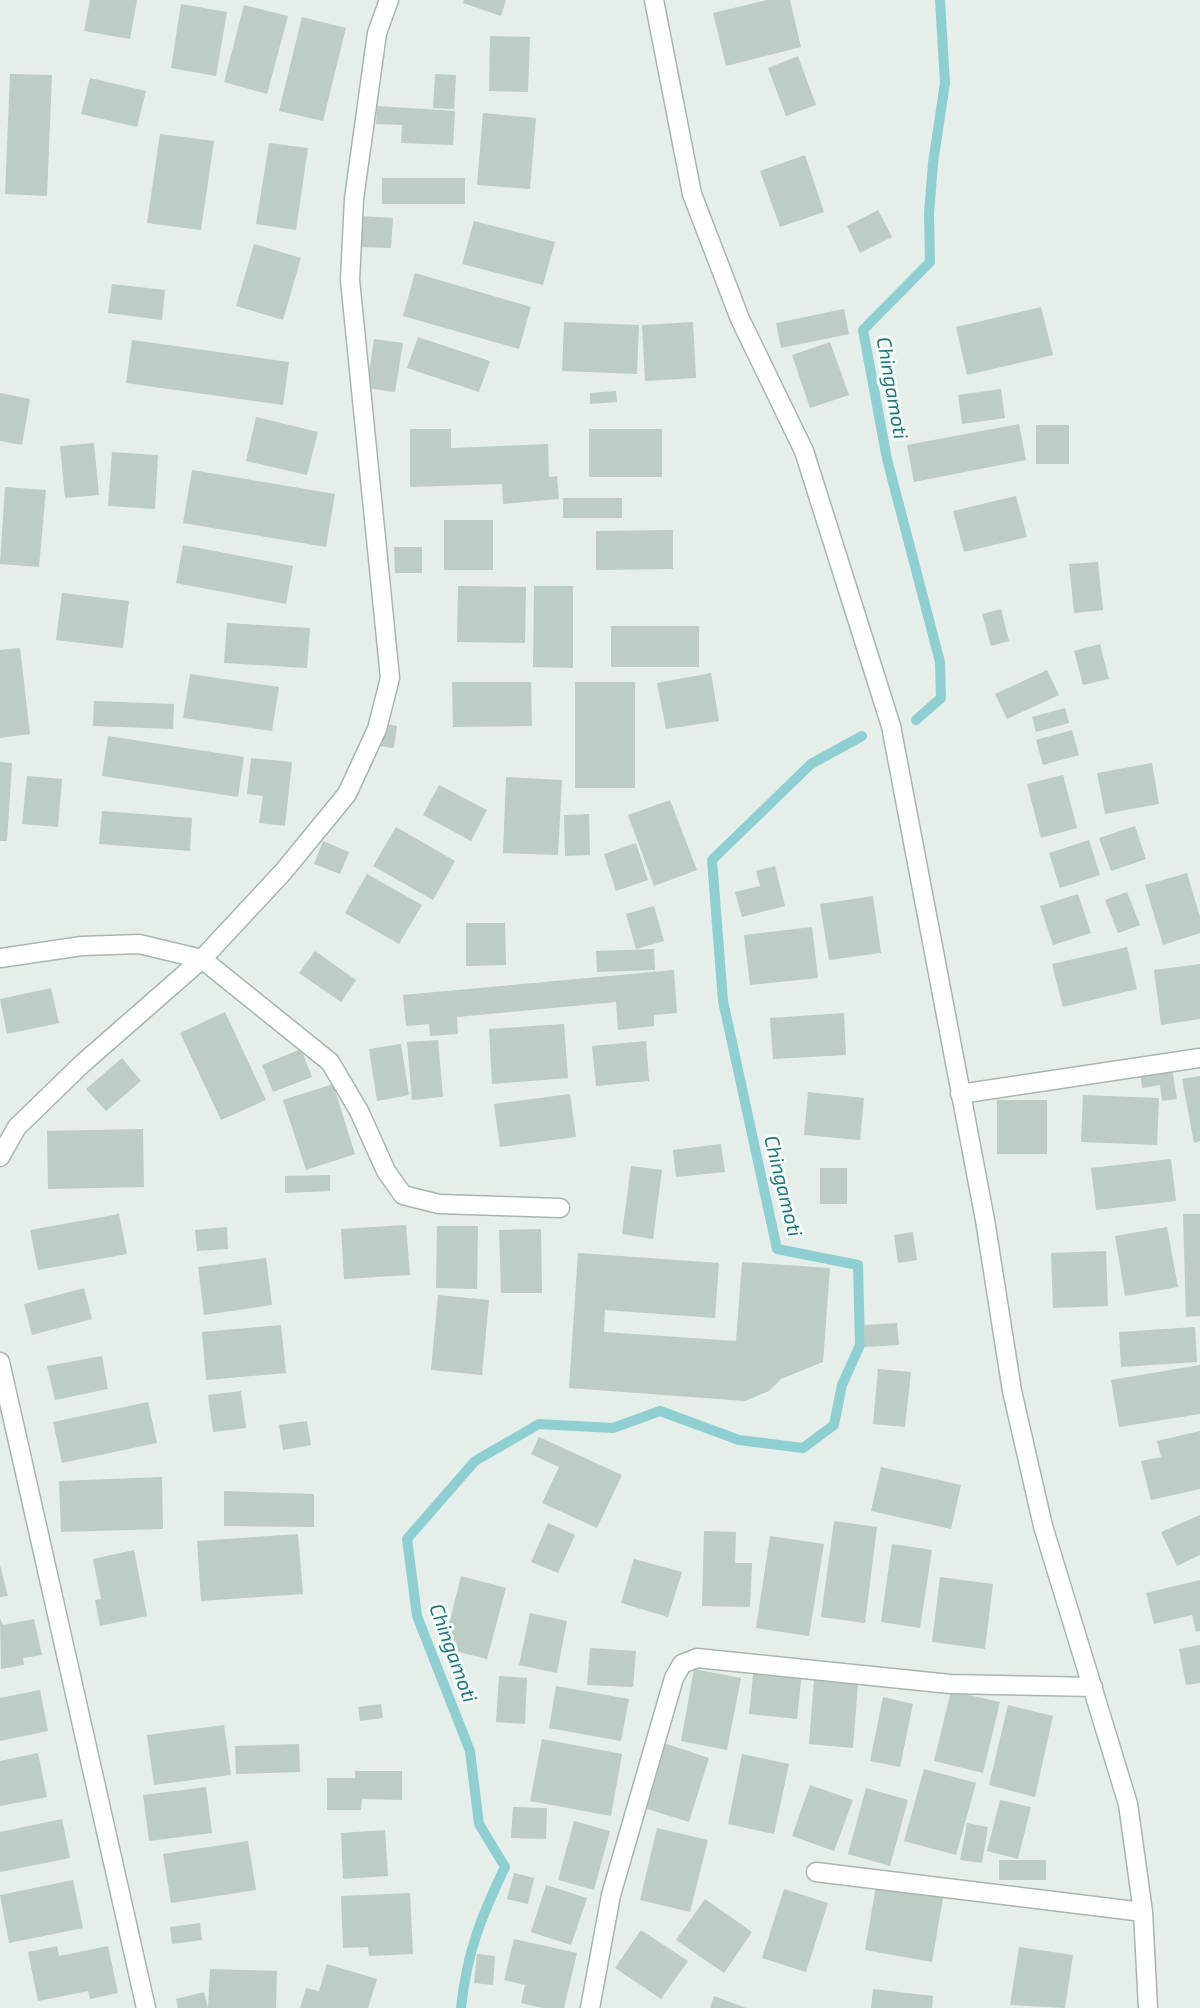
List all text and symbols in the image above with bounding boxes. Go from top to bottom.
water label: Chingamoti [871,335,913,441]
water label: Chingamoti [759,1133,807,1239]
water label: Chingamoti [424,1600,482,1706]

